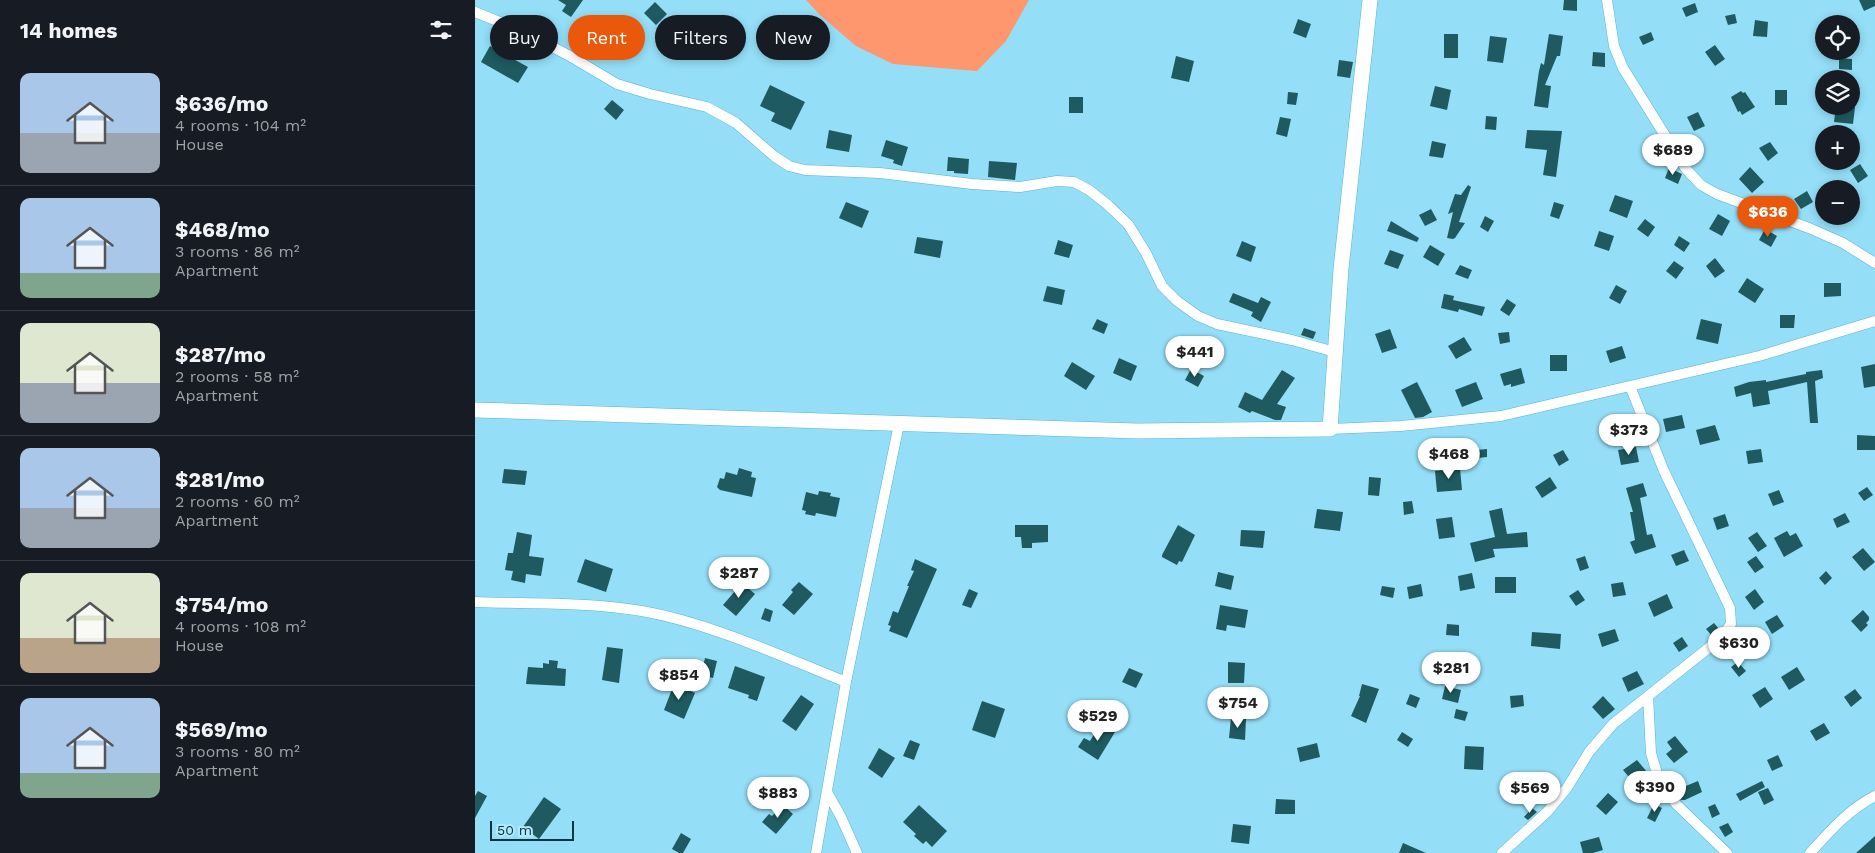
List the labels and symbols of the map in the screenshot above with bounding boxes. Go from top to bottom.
pin: $689 [1643,134,1703,176]
pin: $636 [1738,196,1798,238]
pin: $441 [1165,336,1225,378]
pin: $373 [1599,414,1659,456]
pin: $468 [1419,438,1479,480]
pin: $287 [709,556,769,599]
pin: $630 [1709,626,1769,669]
pin: $281 [1421,652,1481,694]
pin: $854 [649,658,709,701]
pin: $754 [1208,686,1268,729]
pin: $529 [1068,700,1128,742]
pin: $390 [1625,770,1685,813]
pin: $569 [1500,772,1560,814]
pin: $883 [748,776,808,819]
scale bar [490,818,574,841]

